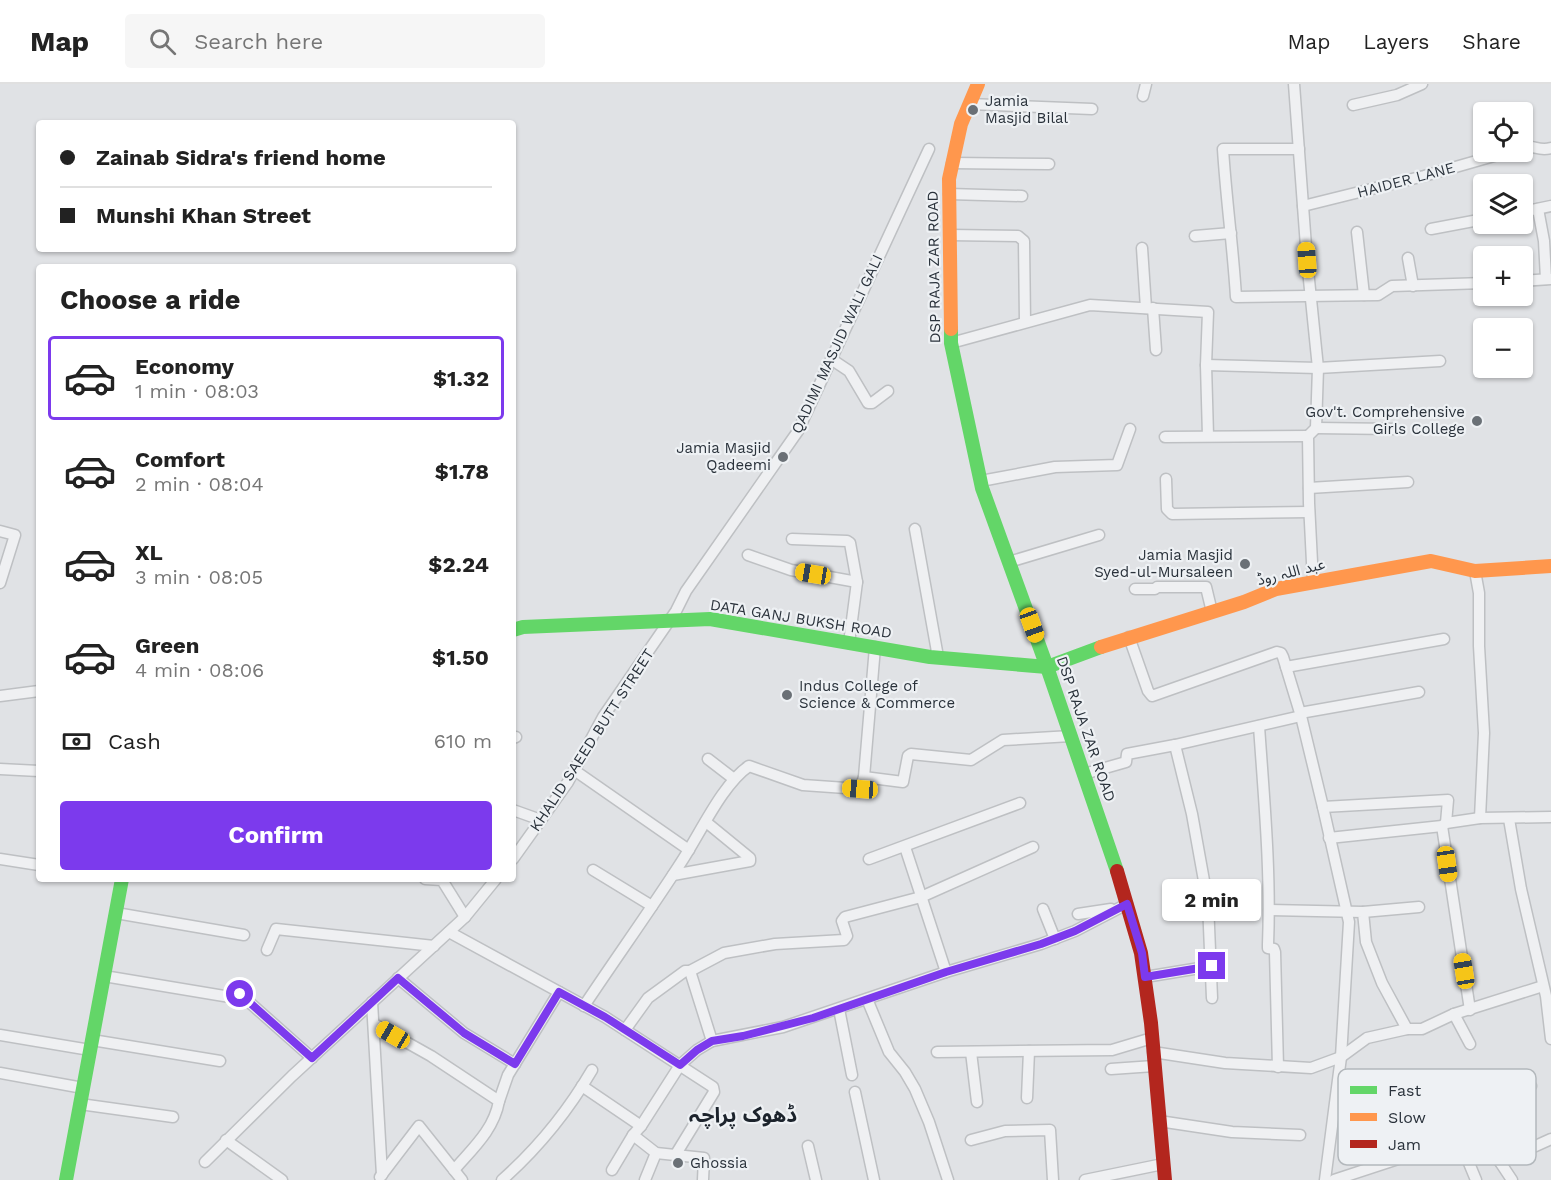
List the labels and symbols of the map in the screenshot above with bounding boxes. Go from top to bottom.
place label: Jamia Masjid Bilal [985,92,1068,127]
marker: Jamia Masjid Bilal [966,103,980,117]
street label: HAIDER LANE [1355,158,1457,202]
street label: DSP RAJA ZAR ROAD [924,190,944,344]
car [1297,241,1317,279]
street label: QADIMI MASJID WALI GALI [788,252,886,436]
place label: Gov't. Comprehensive Girls College [1305,403,1465,438]
marker: Gov't. Comprehensive Girls College [1470,414,1484,428]
place label: Jamia Masjid Qadeemi [676,439,771,474]
marker: Jamia Masjid Qadeemi [776,450,790,464]
place label: Jamia Masjid Syed-ul-Mursaleen [1094,546,1233,581]
street label: عبد اللہ روڈ [1255,555,1327,589]
marker: Jamia Masjid Syed-ul-Mursaleen [1238,557,1252,571]
car [794,562,832,586]
street label: DATA GANJ BUKSH ROAD [709,596,893,642]
car [1017,605,1047,645]
street label: KHALID SAEED BUTT STREET [526,645,658,835]
street label: DSP RAJA ZAR ROAD [1053,654,1119,804]
place label: Indus College of Science & Commerce [799,677,955,712]
marker: Indus College of Science & Commerce [780,688,794,702]
car [841,779,879,799]
car [1436,845,1458,883]
callout: 2 min [1162,879,1262,921]
route end [1198,952,1225,979]
car [1452,952,1476,990]
route start [226,980,253,1007]
car [373,1018,413,1052]
legend [1338,1069,1536,1165]
text: Fast [1388,1081,1421,1100]
district label: ڈھوک پراچہ [689,1102,797,1129]
text: Slow [1388,1108,1426,1127]
text: Jam [1388,1135,1421,1154]
place label: Ghossia [690,1154,748,1172]
marker: Ghossia [671,1156,685,1170]

